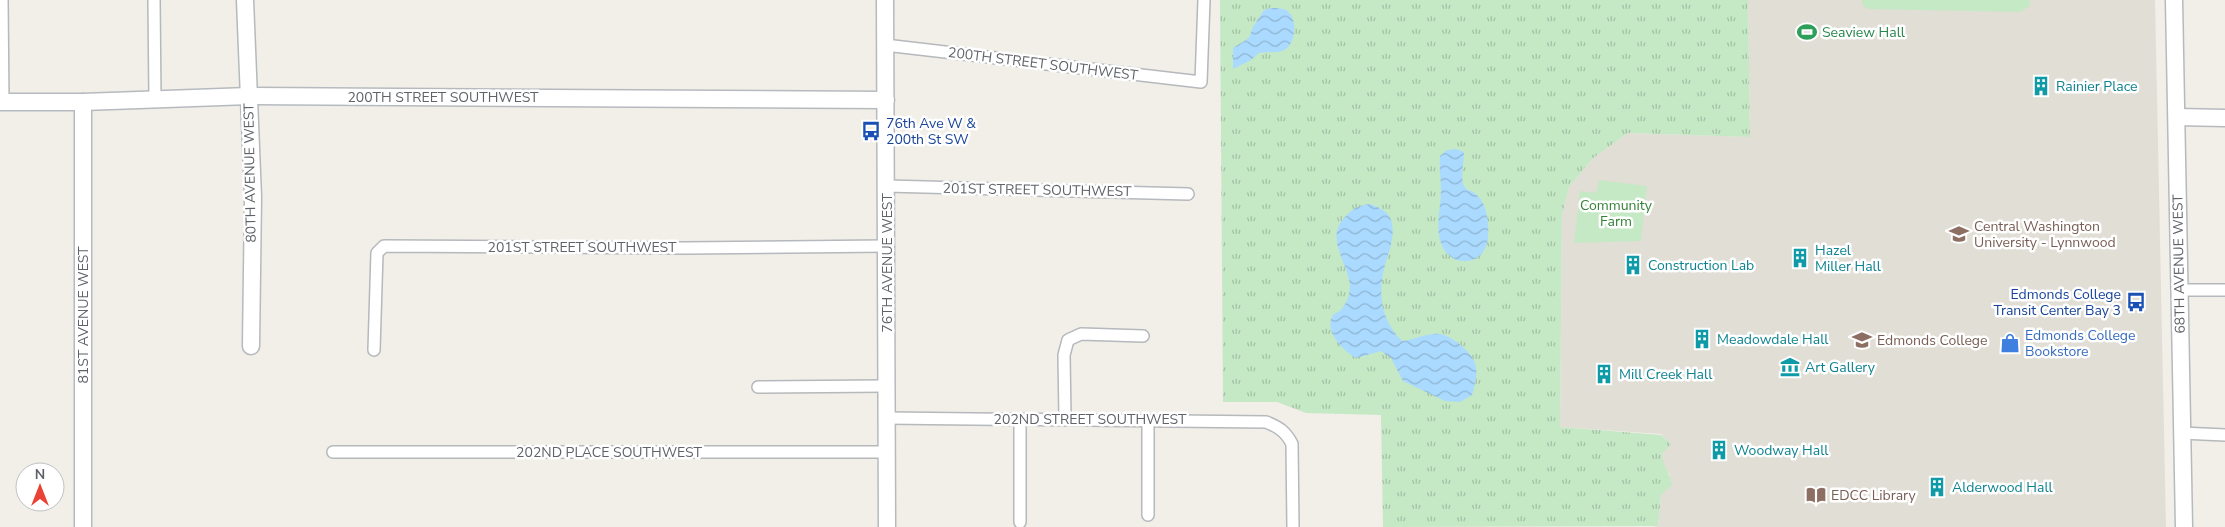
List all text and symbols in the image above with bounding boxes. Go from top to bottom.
sports icon: Seaview Hall [1796,21,1818,43]
place label: Seaview Hall [1822,23,1906,42]
street label: 200TH STREET SOUTHWEST [947,43,1140,85]
building icon: Rainier Place [2030,75,2052,97]
place label: Rainier Place [2056,77,2137,96]
street label: 200TH STREET SOUTHWEST [347,88,539,107]
street label: 80TH AVENUE WEST [239,103,261,243]
place label: 76th Ave W & 200th St SW [886,114,976,149]
bus stop icon: 76th Ave W & 200th St SW [860,120,882,142]
street label: 201ST STREET SOUTHWEST [942,179,1132,201]
street label: 76TH AVENUE WEST [878,193,897,333]
street label: 68TH AVENUE WEST [2168,194,2190,334]
park label: Community Farm [1580,196,1653,231]
place label: Central Washington University - Lynnwood [1974,217,2116,252]
school or university icon: Central Washington University - Lynnwood [1948,223,1970,245]
street label: 201ST STREET SOUTHWEST [488,238,677,257]
place label: Hazel Miller Hall [1815,241,1882,276]
street label: 81ST AVENUE WEST [74,246,93,384]
building icon: Hazel Miller Hall [1789,247,1811,269]
building icon: Construction Lab [1622,254,1644,276]
place label: Construction Lab [1648,256,1754,275]
place label: Edmonds College Transit Center Bay 3 [1994,285,2121,320]
bus stop icon: Edmonds College Transit Center Bay 3 [2125,291,2147,313]
place label: Edmonds College Bookstore [2025,326,2136,361]
building icon: Meadowdale Hall [1691,328,1713,350]
school or university icon: Edmonds College [1851,329,1873,351]
place label: Meadowdale Hall [1717,330,1829,349]
place label: Edmonds College [1877,331,1988,350]
shop icon: Edmonds College Bookstore [1999,332,2021,354]
museum icon: Art Gallery [1779,356,1801,378]
place label: Art Gallery [1805,358,1876,377]
building icon: Mill Creek Hall [1593,363,1615,385]
place label: Mill Creek Hall [1619,365,1713,384]
street label: 202ND STREET SOUTHWEST [994,410,1187,429]
building icon: Woodway Hall [1708,439,1730,461]
place label: Woodway Hall [1734,441,1829,460]
street label: 202ND PLACE SOUTHWEST [516,443,702,462]
north arrow [15,462,65,512]
text: N [35,465,45,484]
building icon: Alderwood Hall [1926,476,1948,498]
place label: Alderwood Hall [1952,478,2054,497]
library icon: EDCC Library [1805,484,1827,506]
place label: EDCC Library [1831,486,1916,505]

